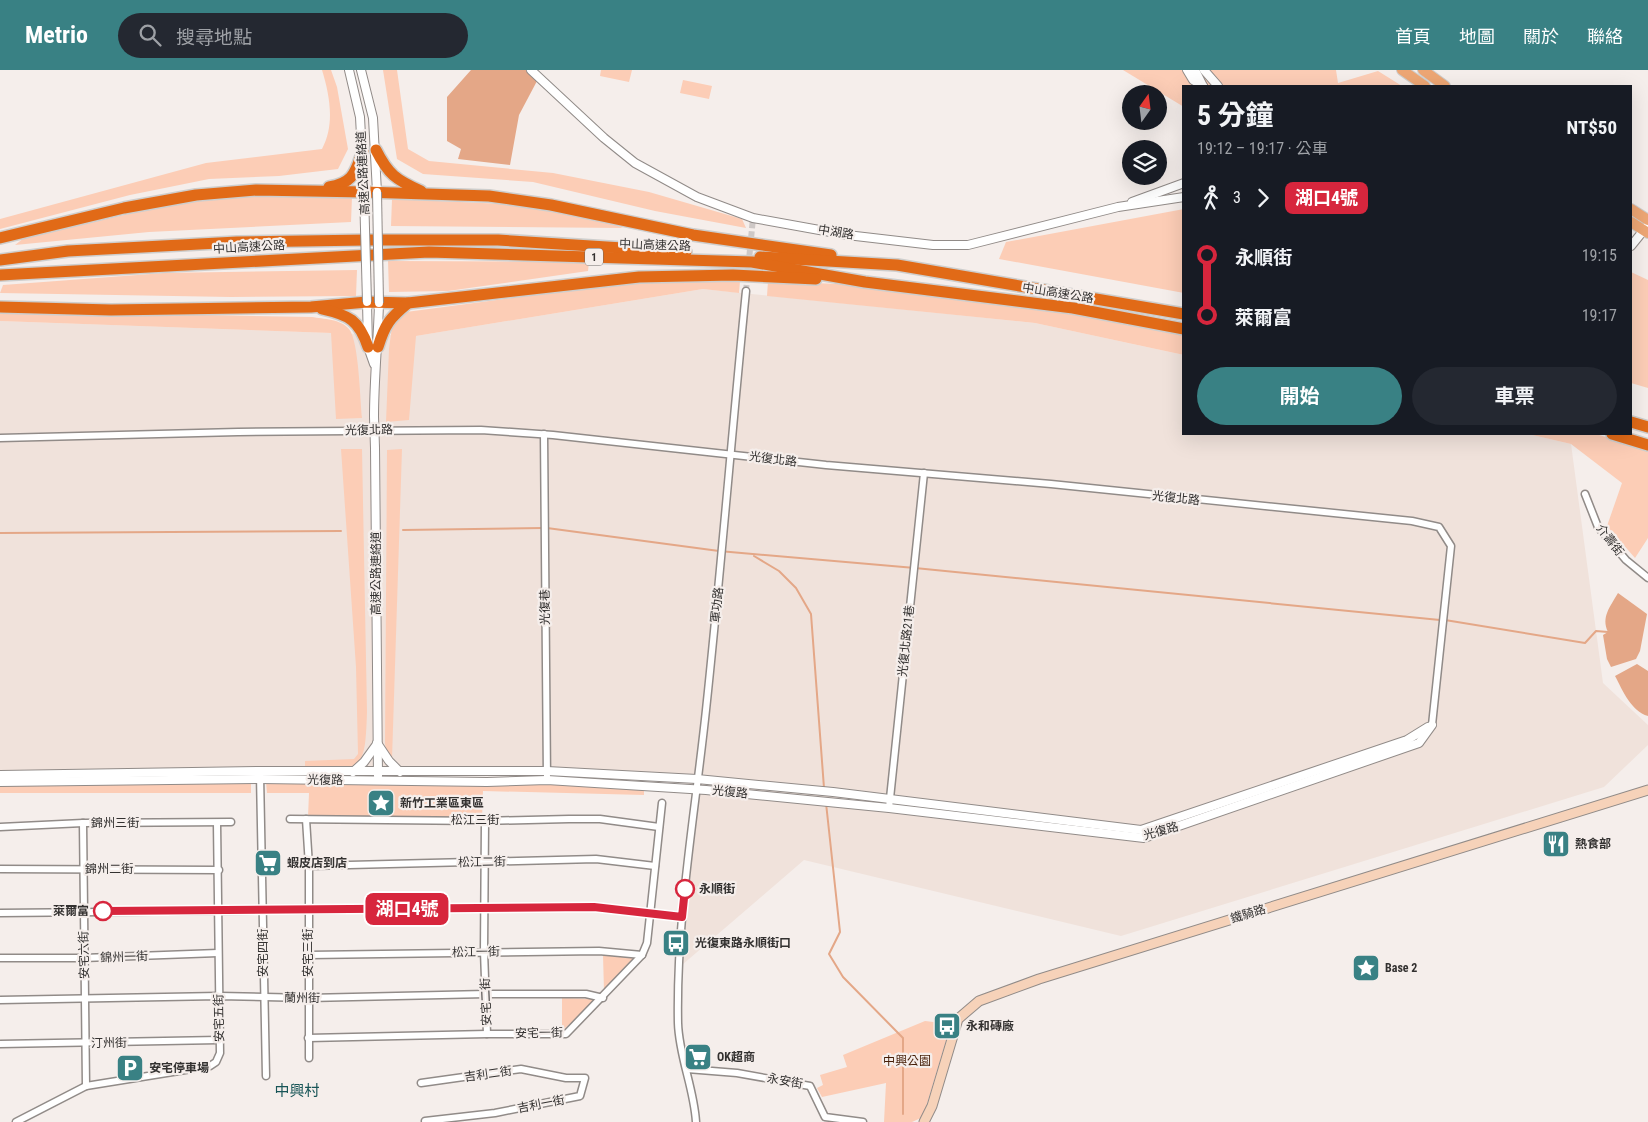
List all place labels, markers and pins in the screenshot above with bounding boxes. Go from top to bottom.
place icon: 新竹工業區東區 [366,788,396,818]
place label: 新竹工業區東區 [400,796,484,810]
restaurant icon: 熱食部 [1541,829,1571,859]
place label: 熱食部 [1575,837,1611,851]
supermarket icon: 蝦皮店到店 [253,848,283,878]
place label: 蝦皮店到店 [287,856,347,870]
marker: 永順街 [675,879,695,899]
place label: 永順街 [699,882,735,896]
marker: 萊爾富 [93,901,113,921]
place label: 萊爾富 [53,904,89,918]
bus stop icon: 光復東路永順街口 [661,928,691,958]
place label: 光復東路永順街口 [695,936,791,950]
place icon: Base 2 [1351,953,1381,983]
place label: Base 2 [1385,961,1417,975]
bus stop icon: 永和磚廠 [932,1011,962,1041]
place label: 永和磚廠 [966,1019,1014,1033]
supermarket icon: OK超商 [683,1042,713,1072]
place label: OK超商 [717,1050,755,1064]
parking icon: 安宅停車場 [115,1053,145,1083]
place label: 安宅停車場 [149,1061,209,1075]

